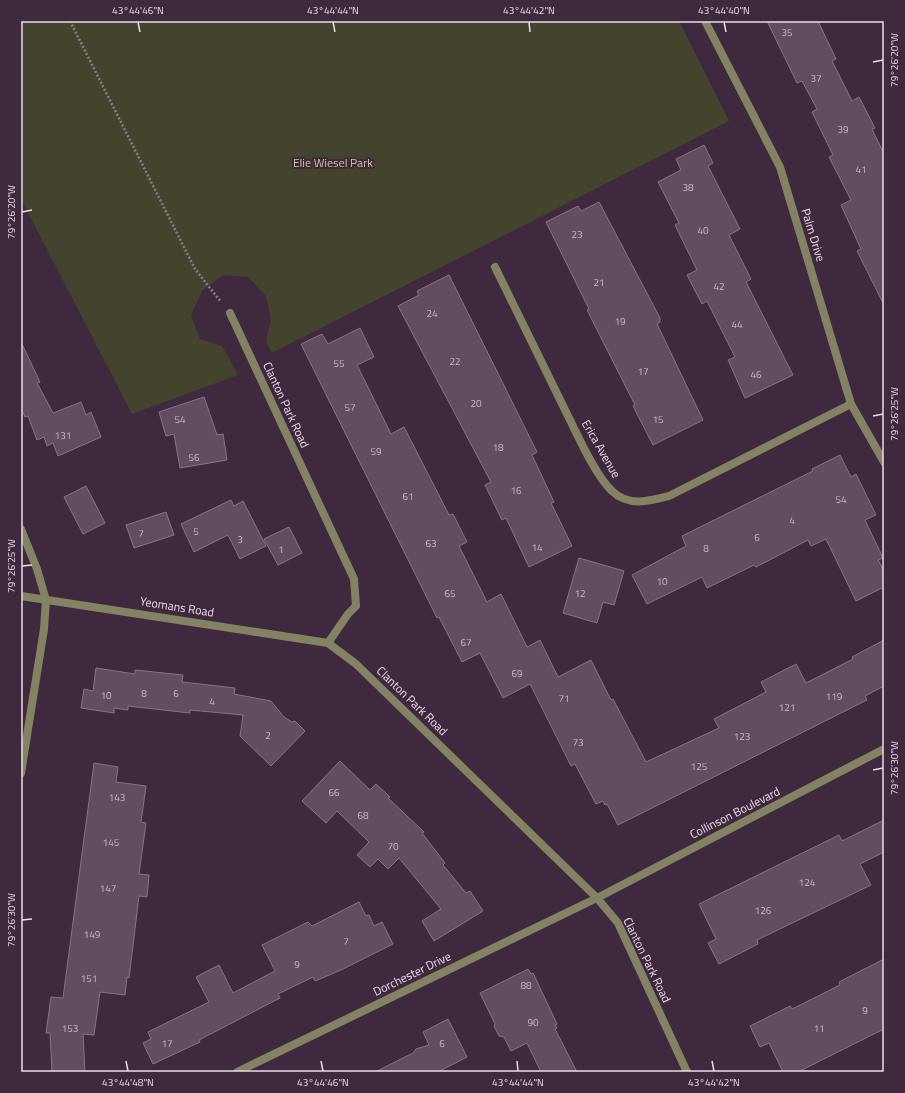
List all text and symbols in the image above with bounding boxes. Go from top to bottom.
text: 43°44'46"N [112,3,164,18]
text: 43°44'44"N [307,3,359,18]
text: 43°44'42"N [503,3,555,18]
text: 43°44'40"N [698,3,750,18]
house number: 35 [781,25,793,40]
text: 79°26'20"W [887,33,902,87]
house number: 37 [810,71,822,86]
house number: 39 [837,122,849,137]
park label: Elie Wiesel Park [293,153,373,172]
house number: 41 [855,162,867,177]
house number: 38 [682,180,694,195]
text: 79°26'20"W [4,185,19,239]
street label: Palm Drive [796,206,831,264]
house number: 40 [697,223,709,238]
house number: 23 [571,227,583,242]
house number: 21 [593,275,605,290]
house number: 42 [713,279,725,294]
house number: 24 [426,306,438,321]
house number: 19 [614,314,626,329]
house number: 44 [731,317,743,332]
house number: 22 [449,354,461,369]
house number: 55 [333,356,345,371]
street label: Clanton Park Road [258,359,315,451]
house number: 17 [637,364,649,379]
house number: 46 [750,367,762,382]
text: 79°26'25"W [887,387,902,441]
house number: 20 [470,396,482,411]
house number: 57 [344,400,356,415]
house number: 54 [174,412,186,427]
house number: 15 [652,412,664,427]
street label: Erica Avenue [577,416,626,482]
house number: 131 [55,428,71,443]
house number: 18 [492,440,504,455]
house number: 59 [370,444,382,459]
house number: 56 [188,450,200,465]
house number: 16 [510,483,522,498]
house number: 61 [402,489,414,504]
house number: 54 [835,492,847,507]
house number: 4 [789,513,795,528]
house number: 5 [193,524,199,539]
house number: 7 [138,526,144,541]
house number: 6 [754,530,760,545]
house number: 3 [237,532,243,547]
house number: 63 [425,536,437,551]
text: 79°26'25"W [4,539,19,593]
house number: 14 [531,540,543,555]
house number: 8 [703,541,709,556]
house number: 1 [278,542,284,557]
house number: 10 [656,574,668,589]
house number: 65 [444,586,456,601]
house number: 12 [574,586,586,601]
street label: Yeomans Road [139,591,215,622]
house number: 67 [460,635,472,650]
street label: Clanton Park Road [372,662,452,740]
house number: 69 [511,666,523,681]
house number: 8 [141,686,147,701]
house number: 6 [173,686,179,701]
house number: 10 [100,688,112,703]
house number: 119 [826,689,843,704]
house number: 71 [558,691,570,706]
house number: 4 [209,694,215,709]
house number: 121 [779,700,795,715]
house number: 2 [265,728,271,743]
house number: 123 [734,729,750,744]
house number: 73 [572,735,584,750]
text: 79°26'30"W [887,741,902,795]
house number: 125 [691,759,708,774]
street label: Collinson Boulevard [686,782,783,844]
house number: 66 [328,785,340,800]
house number: 143 [109,790,125,805]
house number: 68 [357,808,369,823]
house number: 145 [103,835,120,850]
house number: 70 [387,839,399,854]
house number: 124 [799,875,816,890]
house number: 147 [100,881,116,896]
text: 79°26'30"W [4,893,19,947]
house number: 126 [755,903,772,918]
street label: Clanton Park Road [619,914,676,1006]
house number: 149 [84,927,101,942]
house number: 7 [343,934,349,949]
street label: Dorchester Drive [370,946,454,1001]
house number: 9 [294,957,300,972]
house number: 151 [81,971,97,986]
house number: 88 [520,978,532,993]
house number: 9 [862,1003,868,1018]
house number: 90 [527,1015,539,1030]
house number: 153 [62,1021,78,1036]
house number: 11 [813,1021,825,1036]
house number: 17 [161,1036,173,1051]
house number: 6 [439,1036,445,1051]
text: 43°44'48"N [102,1075,154,1090]
text: 43°44'46"N [297,1075,349,1090]
text: 43°44'44"N [492,1075,544,1090]
text: 43°44'42"N [688,1075,740,1090]

